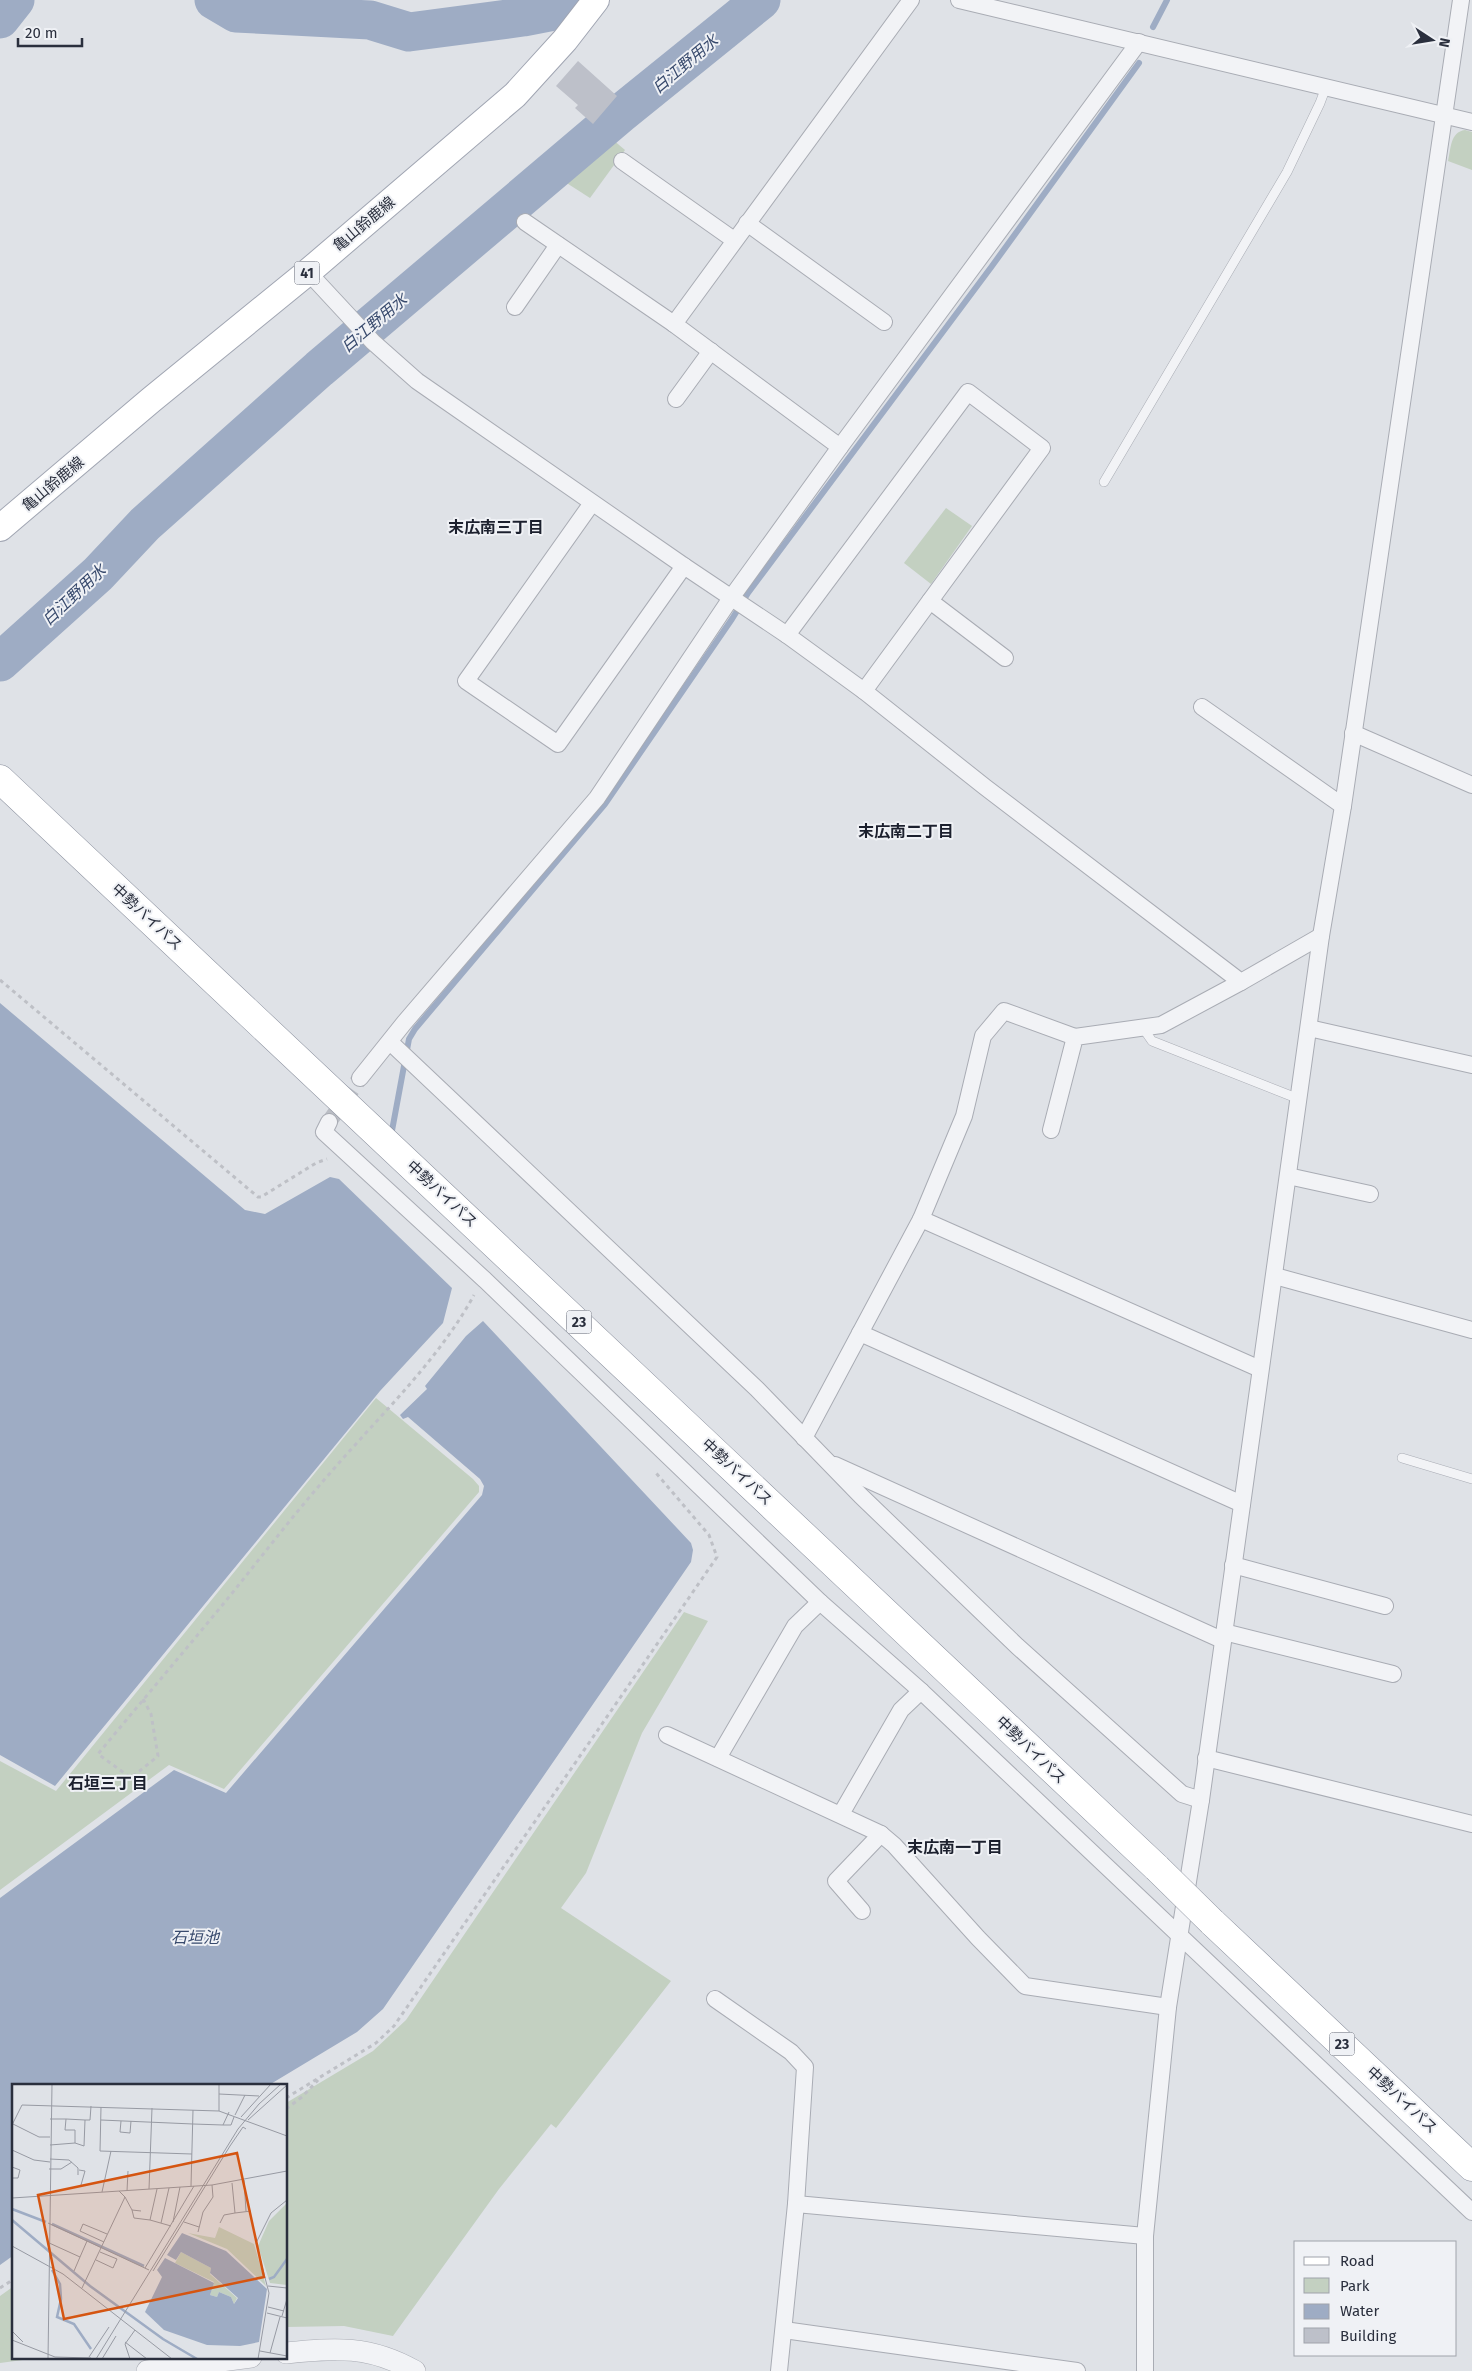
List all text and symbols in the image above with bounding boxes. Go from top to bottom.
scale bar [18,15,81,47]
north arrow [1407,15,1457,65]
text: 20 m [25,24,58,42]
water label: 白江野用水 [648,30,723,97]
text: N [1435,36,1454,49]
street label: 亀山鈴鹿線 [329,193,399,255]
road number: 41 [294,262,320,284]
water label: 白江野用水 [337,289,412,356]
street label: 亀山鈴鹿線 [18,453,88,515]
district label: 末広南三丁目 [448,518,544,537]
water label: 白江野用水 [38,559,111,629]
district label: 末広南二丁目 [858,822,954,841]
street label: 中勢バイパス [108,880,186,954]
street label: 中勢バイパス [403,1157,481,1231]
road number: 23 [566,1310,592,1334]
street label: 中勢バイパス [698,1435,776,1509]
street label: 中勢バイパス [992,1712,1070,1788]
district label: 石垣三丁目 [68,1774,148,1793]
district label: 末広南一丁目 [907,1838,1003,1857]
water label: 石垣池 [171,1928,221,1947]
road number: 23 [1330,2032,1354,2056]
street label: 中勢バイパス [1363,2063,1441,2137]
inset map [12,2084,288,2358]
legend [1294,2241,1457,2356]
text: Road [1340,2252,1375,2270]
text: Park [1340,2277,1370,2295]
text: Water [1340,2302,1379,2320]
text: Building [1340,2327,1396,2345]

